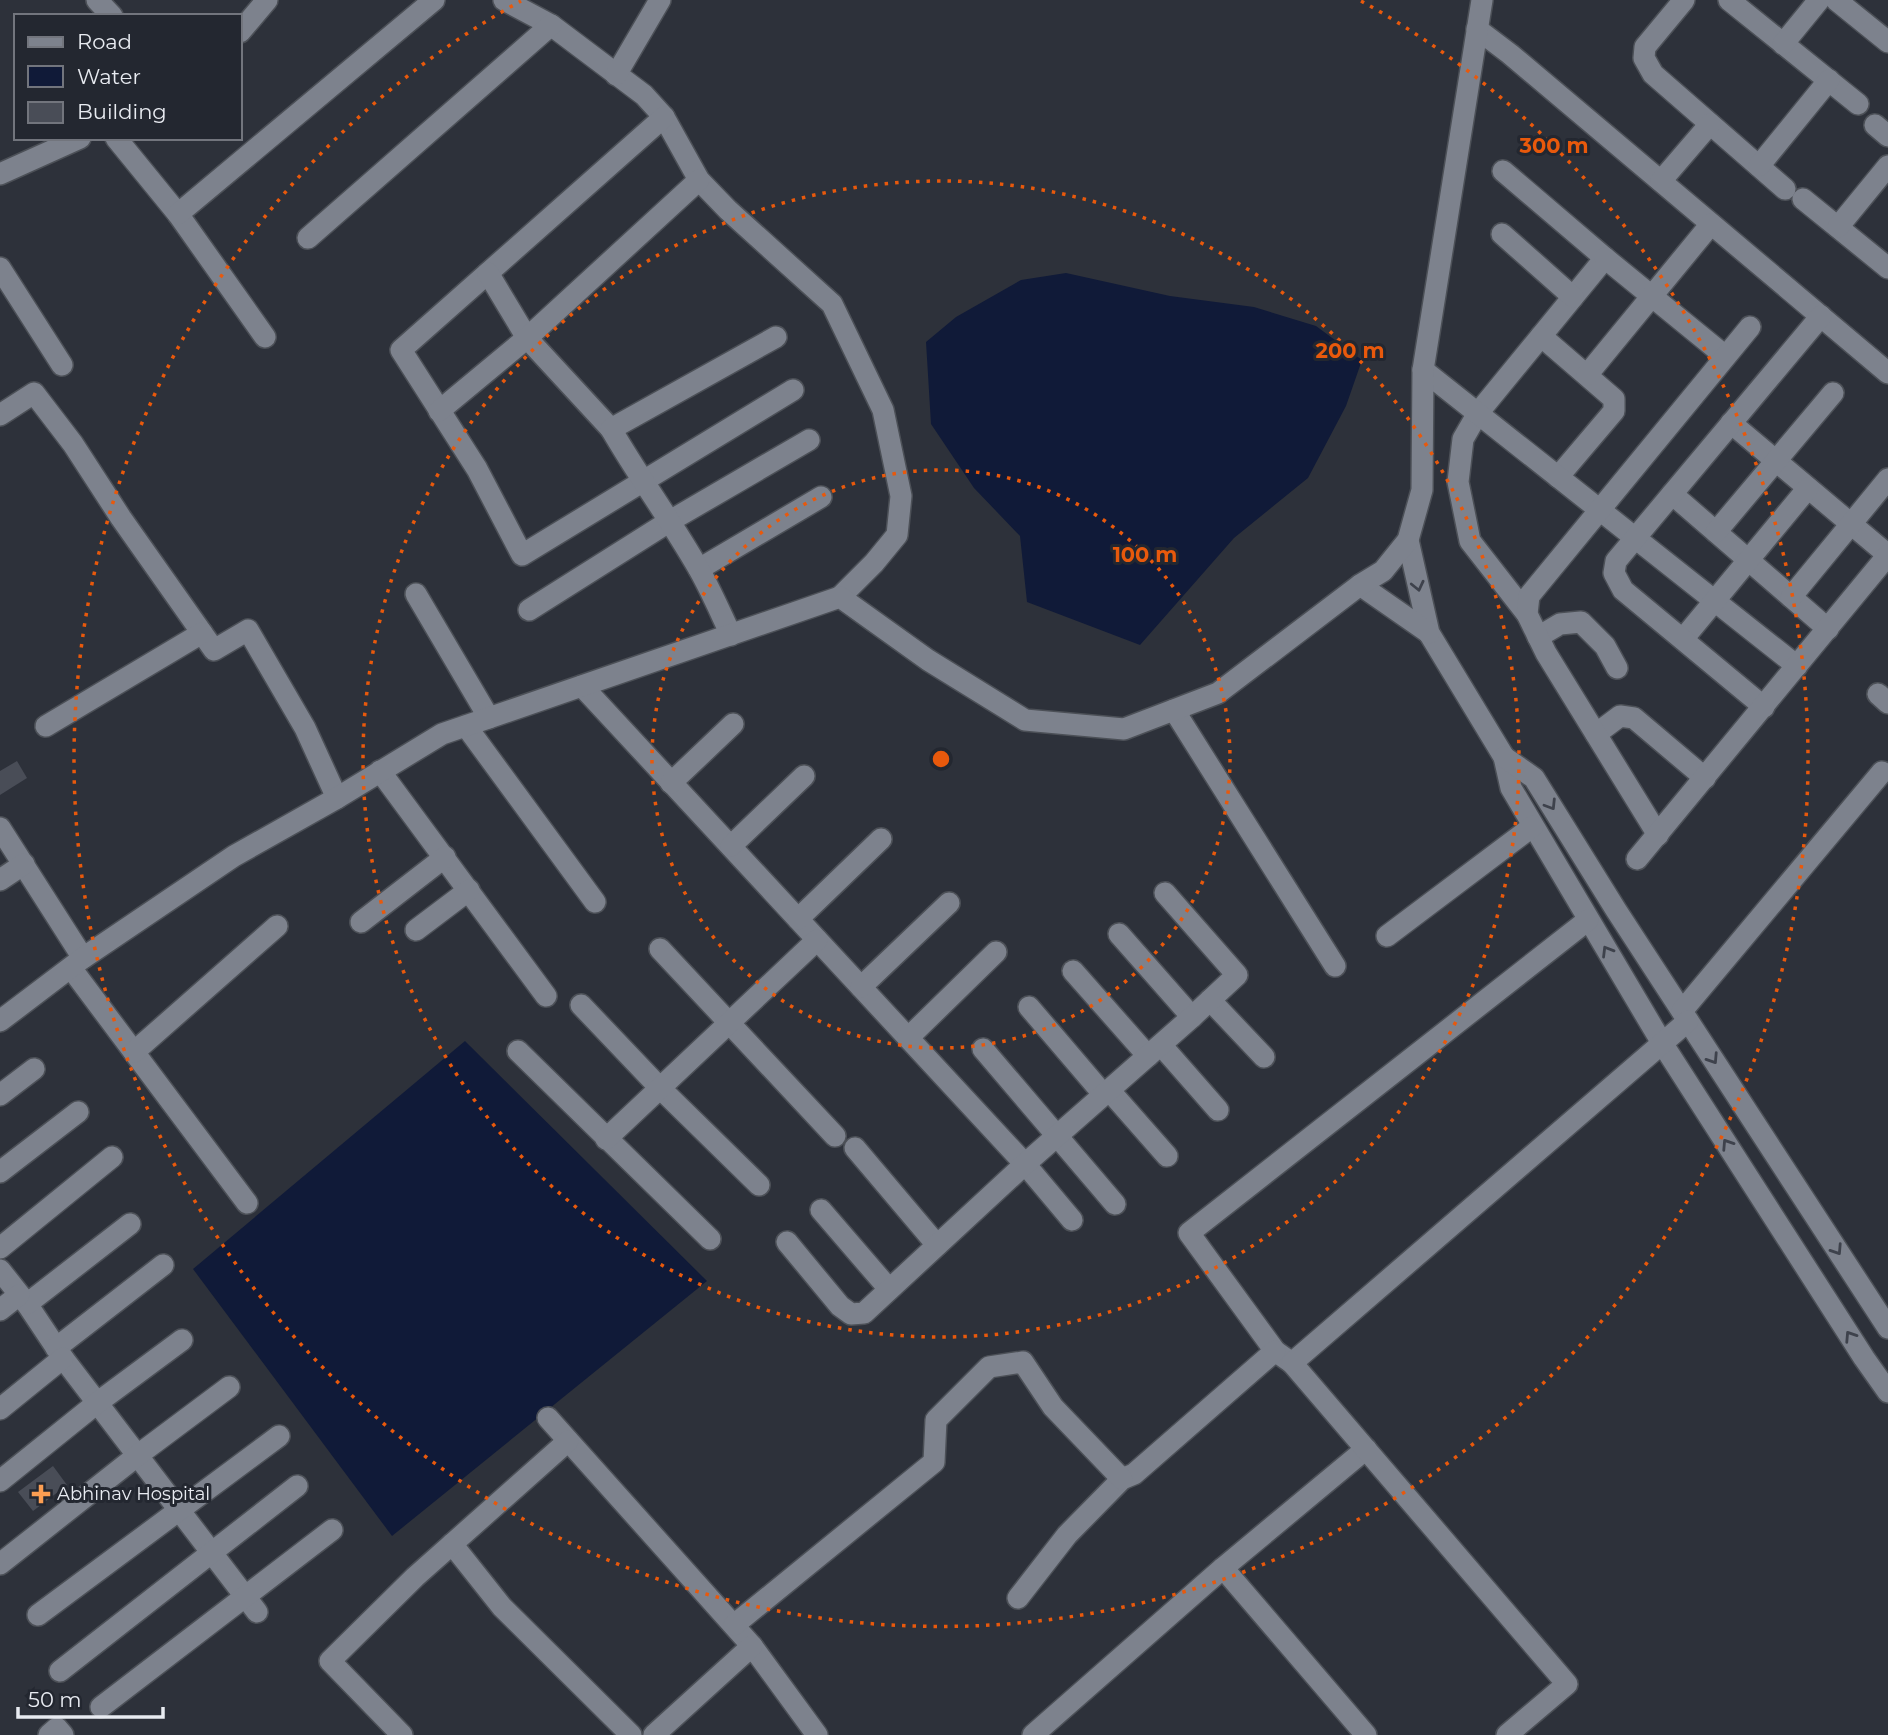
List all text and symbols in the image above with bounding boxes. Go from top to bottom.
legend [14,14,242,140]
text: Road [77,29,132,54]
text: Water [77,64,141,89]
text: Building [77,99,167,124]
text: 300 m [1519,133,1588,158]
text: 200 m [1316,338,1384,363]
text: 100 m [1113,542,1177,567]
one-way arrow [1410,580,1425,592]
centre of rings [929,747,953,771]
one-way arrow [1542,798,1555,811]
one-way arrow [1602,945,1615,958]
one-way arrow [1704,1051,1717,1064]
one-way arrow [1723,1138,1736,1151]
one-way arrow [1829,1242,1842,1255]
one-way arrow [1845,1330,1858,1343]
place label: Abhinav Hospital [57,1483,210,1505]
marker: Abhinav Hospital [31,1484,51,1504]
scale bar [18,1676,163,1720]
text: 50 m [28,1687,82,1712]

